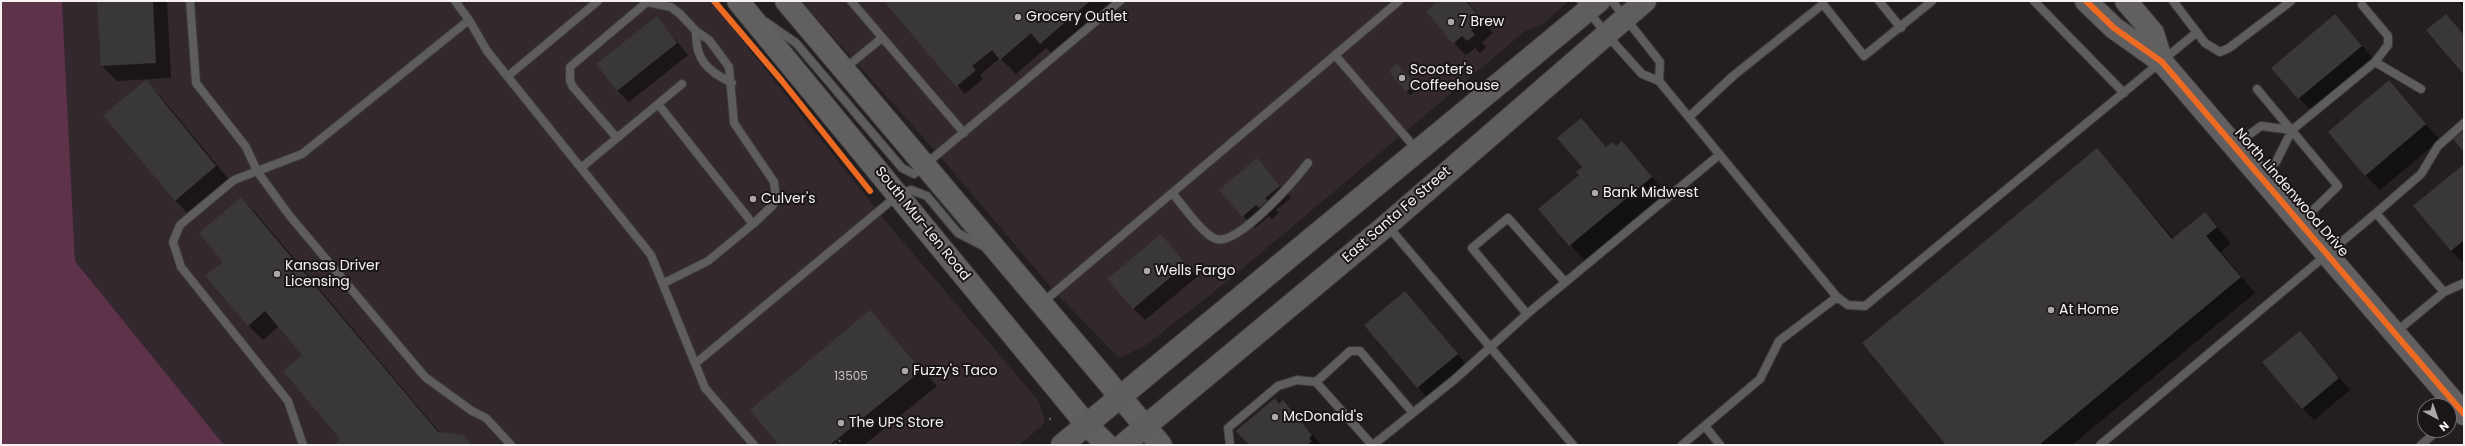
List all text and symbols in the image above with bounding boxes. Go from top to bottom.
place label: Grocery Outlet [1026,9,1127,25]
marker: Grocery Outlet [1013,12,1023,22]
place label: 7 Brew [1459,14,1504,30]
marker: 7 Brew [1446,17,1456,27]
place label: Scooter's Coffeehouse [1410,62,1499,94]
marker: Scooter's Coffeehouse [1397,73,1407,83]
street label: North Lindenwood Drive [2231,125,2351,261]
street label: East Santa Fe Street [1339,163,1455,267]
street label: South Mur-Len Road [871,164,973,284]
place label: Bank Midwest [1603,185,1698,201]
marker: Bank Midwest [1590,188,1600,198]
place label: Culver's [761,191,816,207]
marker: Culver's [748,194,758,204]
place label: Kansas Driver Licensing [285,258,380,290]
place label: Wells Fargo [1155,263,1235,279]
marker: Wells Fargo [1142,266,1152,276]
marker: Kansas Driver Licensing [272,269,282,279]
place label: At Home [2059,302,2119,318]
marker: At Home [2046,305,2056,315]
place label: Fuzzy's Taco [913,363,997,379]
marker: Fuzzy's Taco [900,366,910,376]
house number: 13505 [834,370,868,384]
north arrow [2417,398,2457,438]
place label: McDonald's [1283,409,1363,425]
marker: McDonald's [1270,412,1280,422]
place label: The UPS Store [849,415,944,431]
marker: The UPS Store [836,418,846,428]
text: N [2436,418,2452,435]

